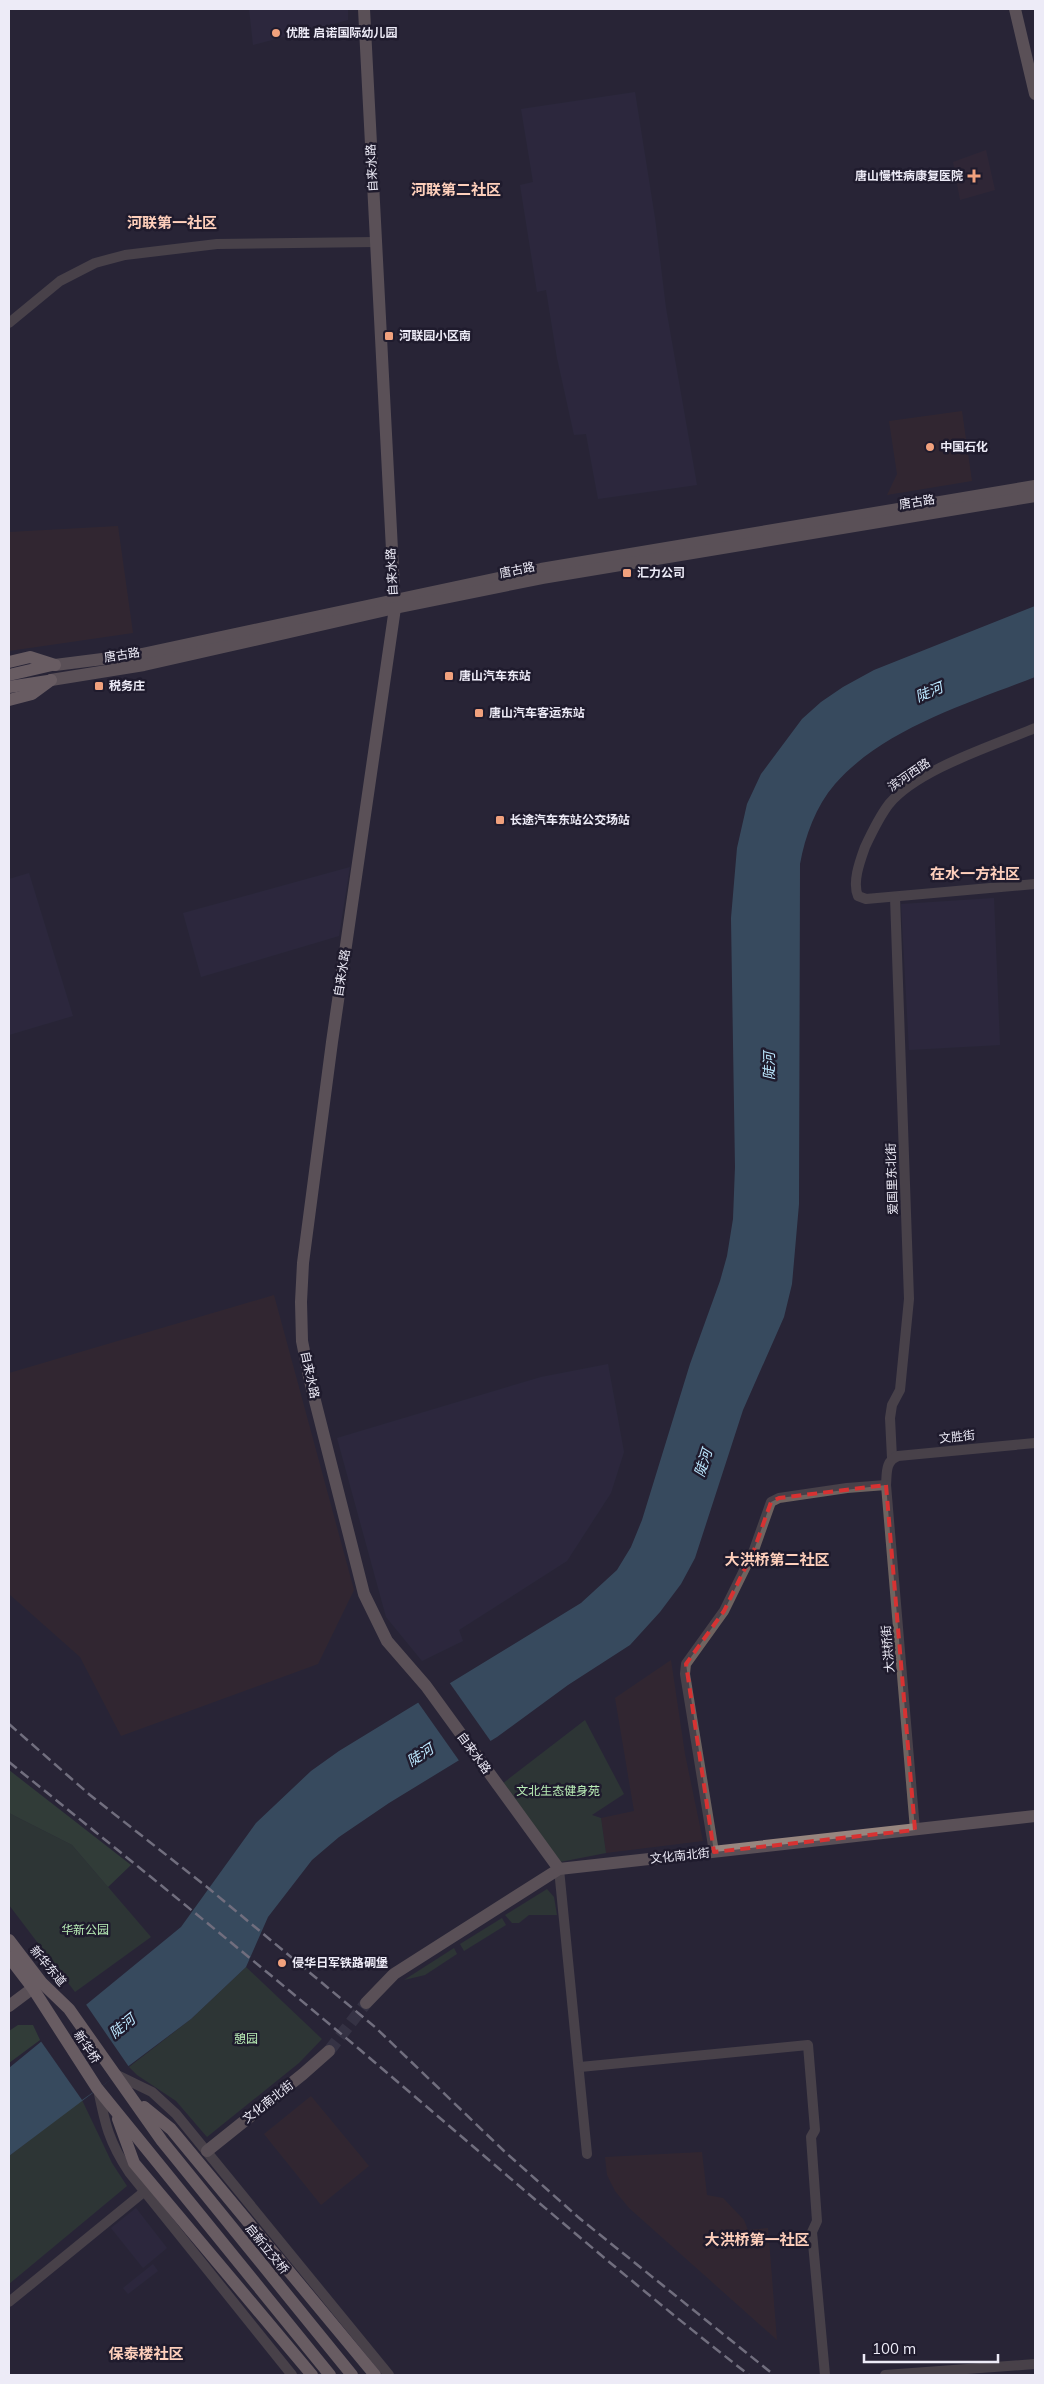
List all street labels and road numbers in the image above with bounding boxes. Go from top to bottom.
street label: 自来水路 [363,144,380,192]
street label: 唐古路 [898,491,936,512]
street label: 自来水路 [383,548,400,596]
street label: 唐古路 [498,558,536,581]
street label: 唐古路 [103,644,141,665]
street label: 滨河西路 [885,755,933,794]
street label: 自来水路 [330,948,353,998]
street label: 爱国里东北街 [883,1143,900,1215]
street label: 自来水路 [298,1350,323,1400]
street label: 文胜街 [938,1427,976,1446]
street label: 大洪桥街 [878,1624,897,1674]
street label: 自来水路 [454,1729,495,1777]
street label: 文化南北街 [649,1845,711,1866]
street label: 新华东道 [27,1942,70,1989]
street label: 新华桥 [71,2028,104,2066]
street label: 文化南北街 [239,2077,296,2126]
street label: 启新立交桥 [243,2221,292,2277]

